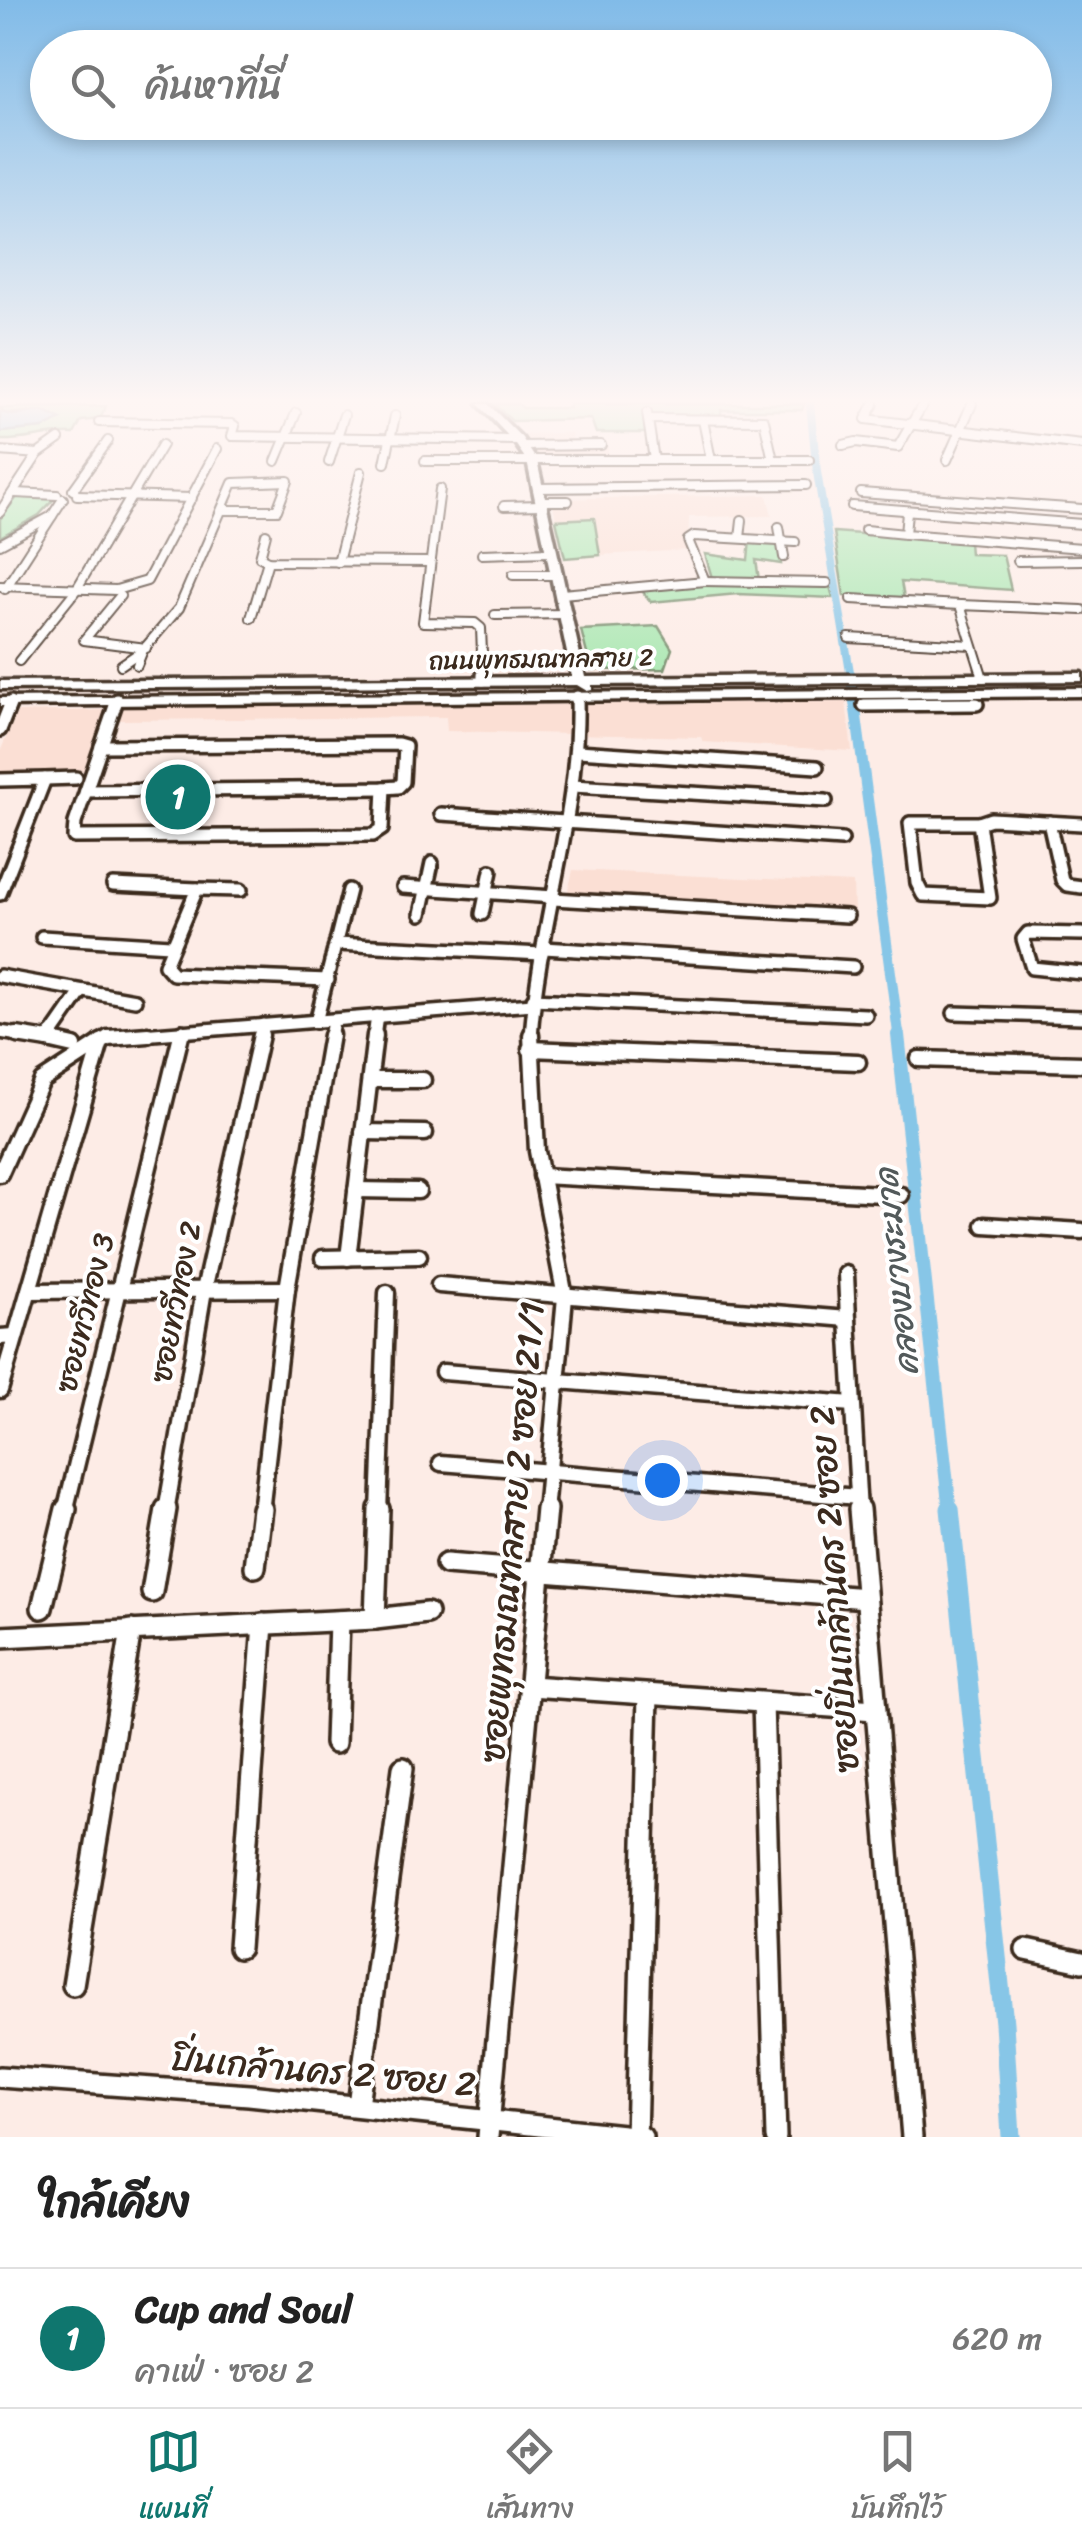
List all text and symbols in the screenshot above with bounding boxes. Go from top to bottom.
search box [30,30,1052,140]
text: ค้นหาที่นี่ [145,52,282,119]
icon: search [65,58,120,113]
street label: ถนนพุทธมณฑลสาย 2 [428,635,654,683]
pin: 1 [146,760,210,834]
water label: คลองบางระมาด [857,1163,936,1378]
street label: ซอยทวีทอง 2 [134,1217,218,1387]
street label: ซอยทวีทอง 3 [39,1228,131,1398]
street label: ซอยพุทธมณฑลสาย 2 ซอย 21/1 [461,1299,563,1765]
street label: ซอยปิ่นเกล้านคร 2 ซอย 2 [790,1403,878,1775]
your location [637,1455,688,1506]
street label: ปิ่นเกล้านคร 2 ซอย 2 [170,2027,478,2115]
text: ใกล้เคียง [40,2165,189,2239]
text: Cup and Soul [135,2276,352,2343]
text: 1 [66,2310,79,2367]
text: 620 m [952,2310,1042,2367]
text: คาเฟ่ · ซอย 2 [135,2343,314,2400]
tab: แผนที่ [139,2424,209,2533]
tab: เส้นทาง [486,2424,574,2533]
tab: บันทึกไว้ [851,2424,943,2533]

